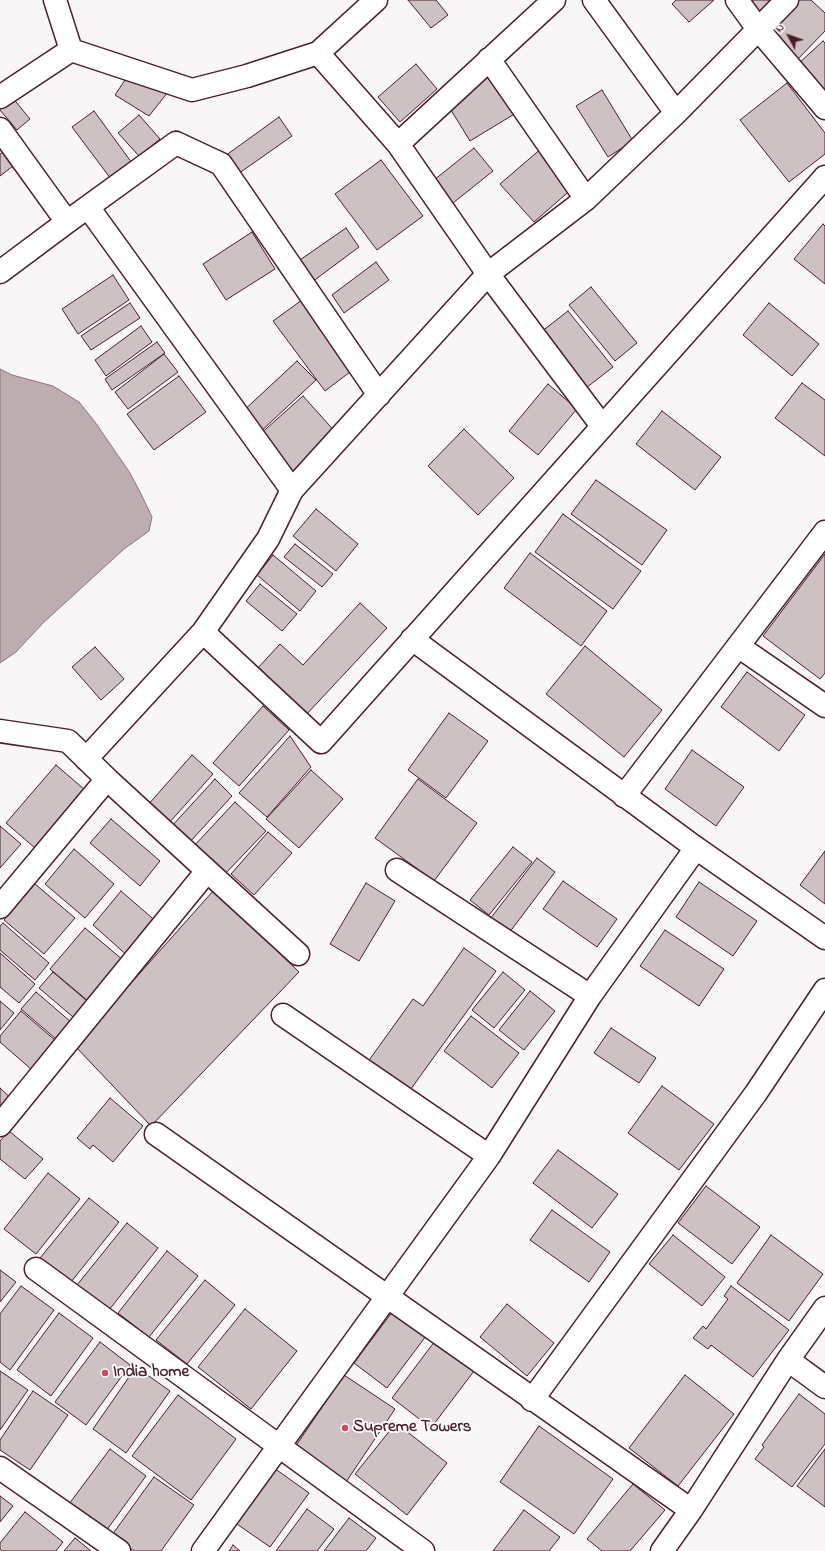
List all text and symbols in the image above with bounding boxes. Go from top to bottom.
north arrow [769,16,809,56]
text: N [771,20,788,36]
place label: India home [113,1363,189,1383]
marker: India home [100,1368,110,1378]
place label: Supreme Towers [353,1418,471,1438]
marker: Supreme Towers [340,1423,350,1433]

